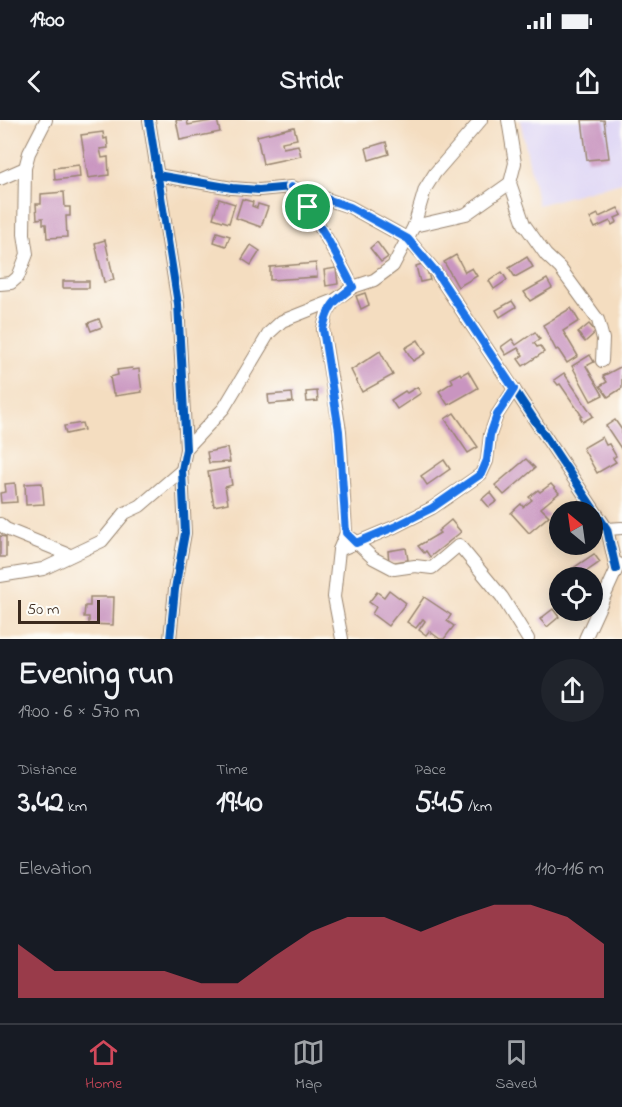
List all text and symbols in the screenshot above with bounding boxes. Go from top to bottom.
text: 19:00 [30,5,65,37]
text: Stridr [279,62,343,101]
icon: back [18,65,51,98]
icon: share [571,65,604,98]
pin [282,181,333,232]
icon: arrive [291,190,324,223]
north arrow [549,501,603,555]
map controls [549,501,603,621]
button: locate [549,567,603,621]
scale bar [18,597,100,624]
text: 50 m [27,598,59,622]
text: Evening run [18,651,173,699]
button: share [541,659,604,722]
text: 19:00 · 6 × 570 m [18,698,140,727]
text: Distance [18,758,77,782]
text: Time [216,758,248,782]
text: Pace [415,758,446,782]
text: 3.42 [18,782,64,826]
text: 19:40 [216,782,263,826]
text: 5:45 [415,782,464,826]
text: km [64,795,87,819]
text: /km [464,795,492,819]
text: Elevation [18,855,92,884]
text: 110–116 m [535,855,604,884]
tab: Home [85,1036,122,1096]
tab: Map [292,1036,325,1096]
tab: Saved [495,1036,537,1096]

